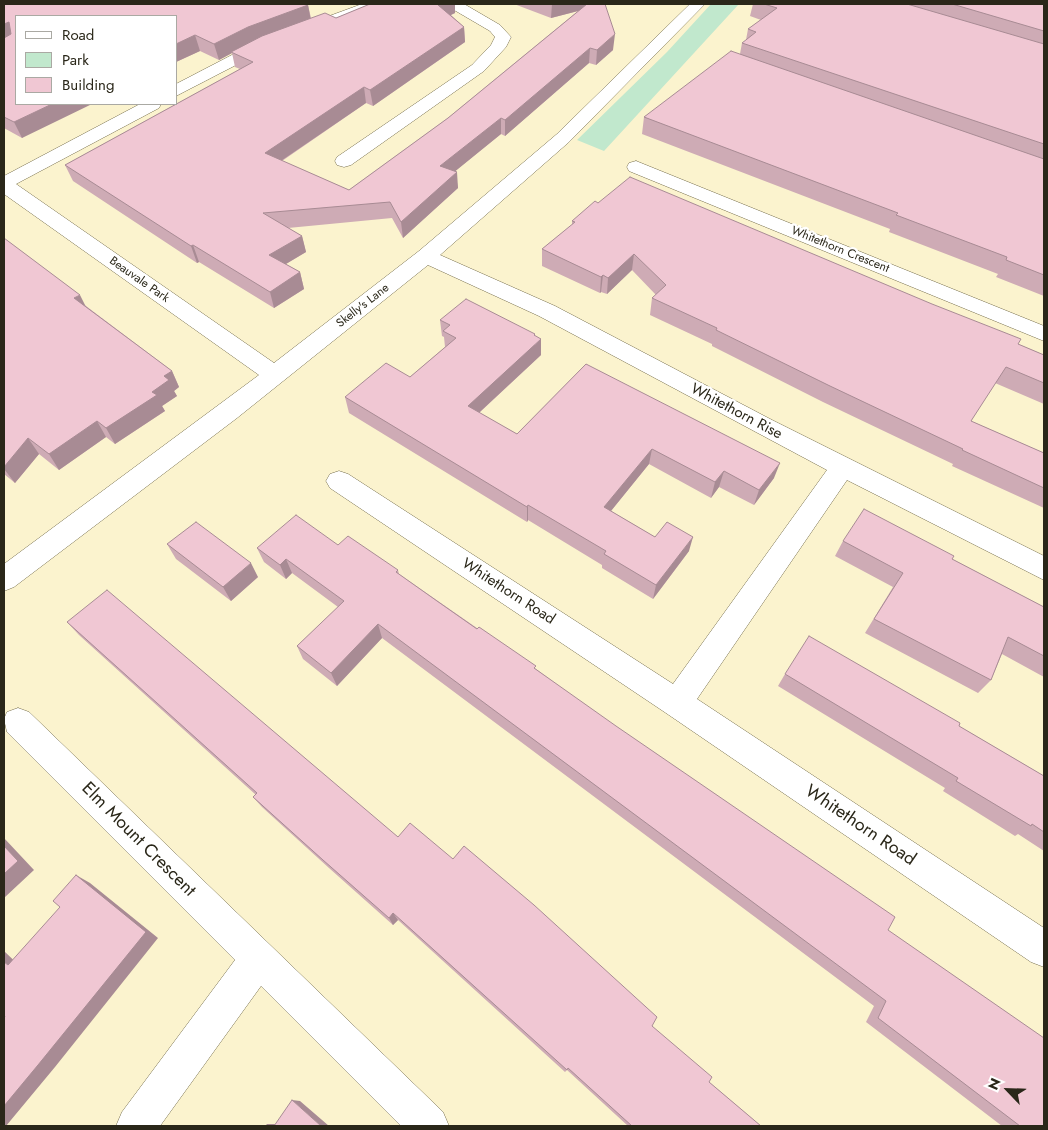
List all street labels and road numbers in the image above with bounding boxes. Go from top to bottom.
street label: Whitethorn Crescent [789,224,891,276]
street label: Beauvale Park [106,254,172,306]
street label: Skelly's Lane [334,281,392,331]
street label: Whitethorn Rise [687,380,785,444]
street label: Whitethorn Road [458,555,558,629]
street label: Elm Mount Crescent [76,778,200,902]
street label: Whitethorn Road [800,781,920,871]

